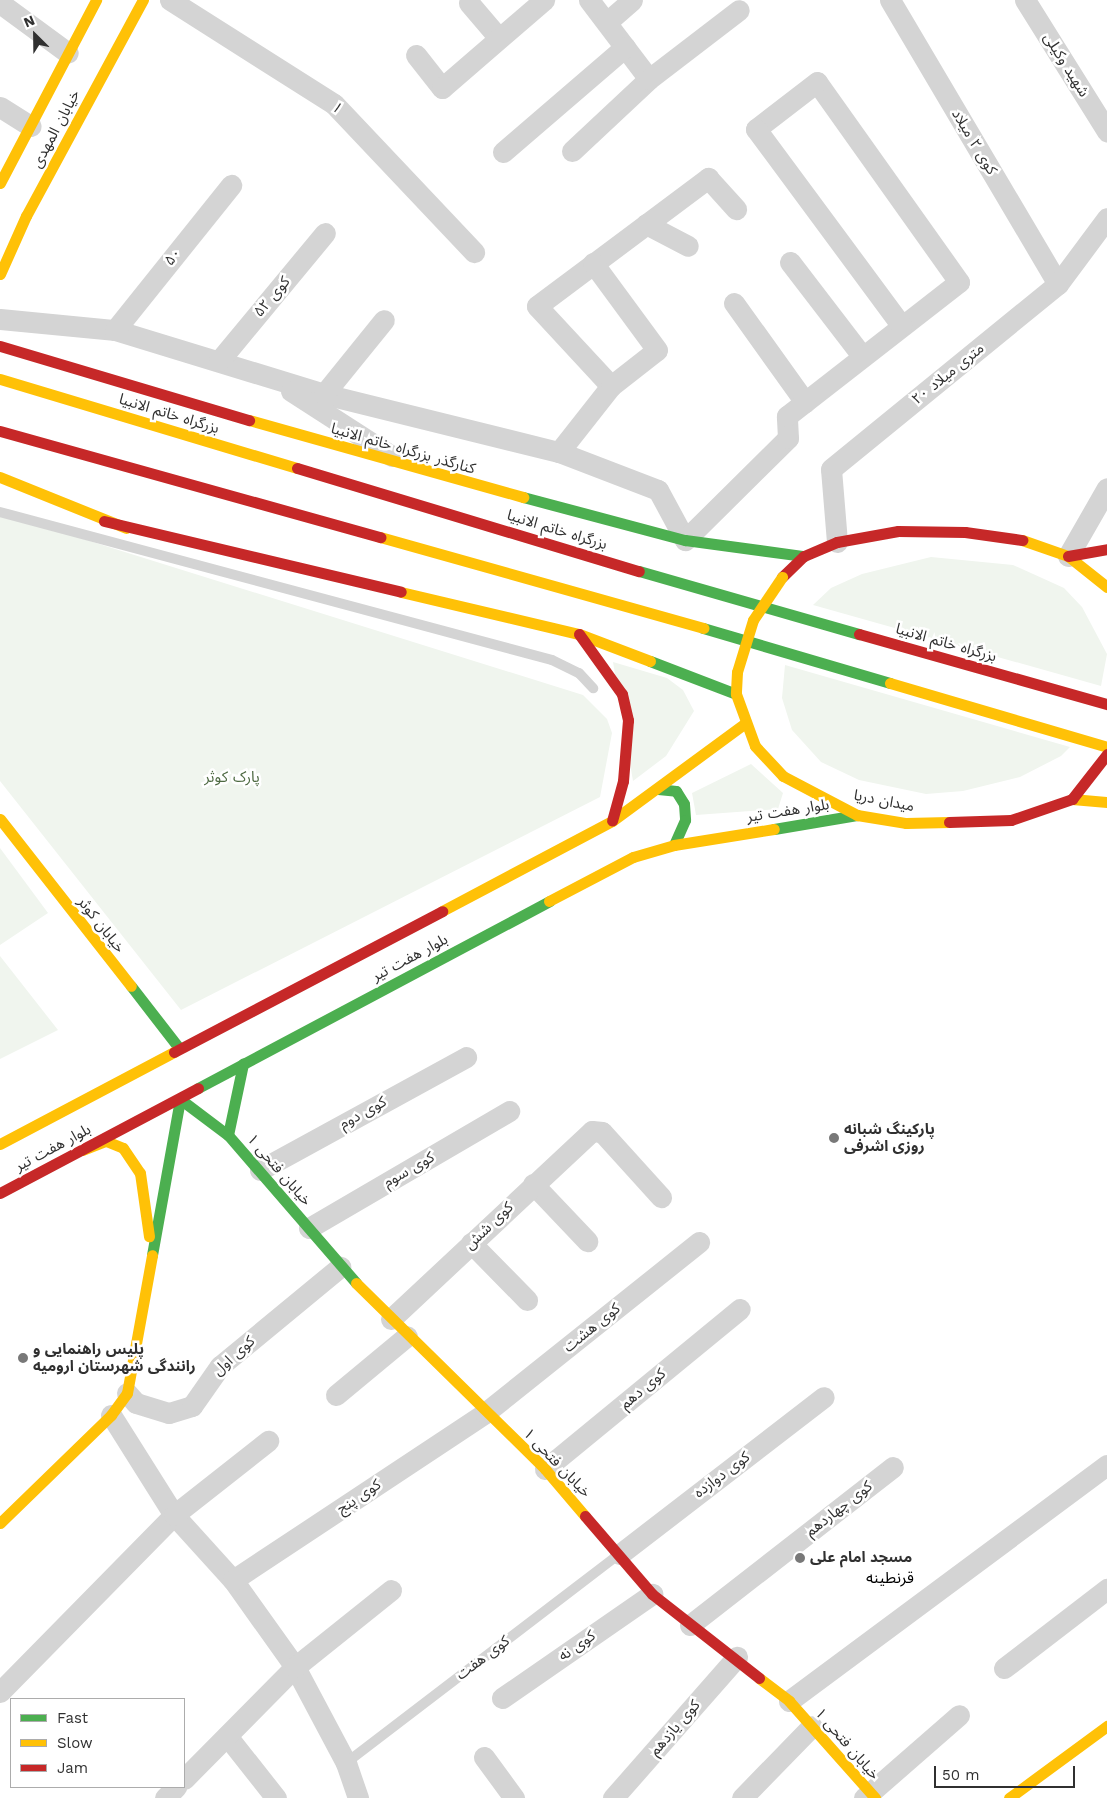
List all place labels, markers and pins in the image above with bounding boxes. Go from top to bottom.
place label: پارکینگ شبانه روزی اشرفی [844,1120,935,1155]
marker: پارکینگ شبانه روزی اشرفی [828,1132,840,1144]
place label: پلیس راهنمایی و رانندگی شهرستان ارومیه [33,1340,196,1375]
marker: پلیس راهنمایی و رانندگی شهرستان ارومیه [17,1352,29,1364]
place label: مسجد امام علی [810,1549,912,1567]
marker: مسجد امام علی [794,1552,806,1564]

